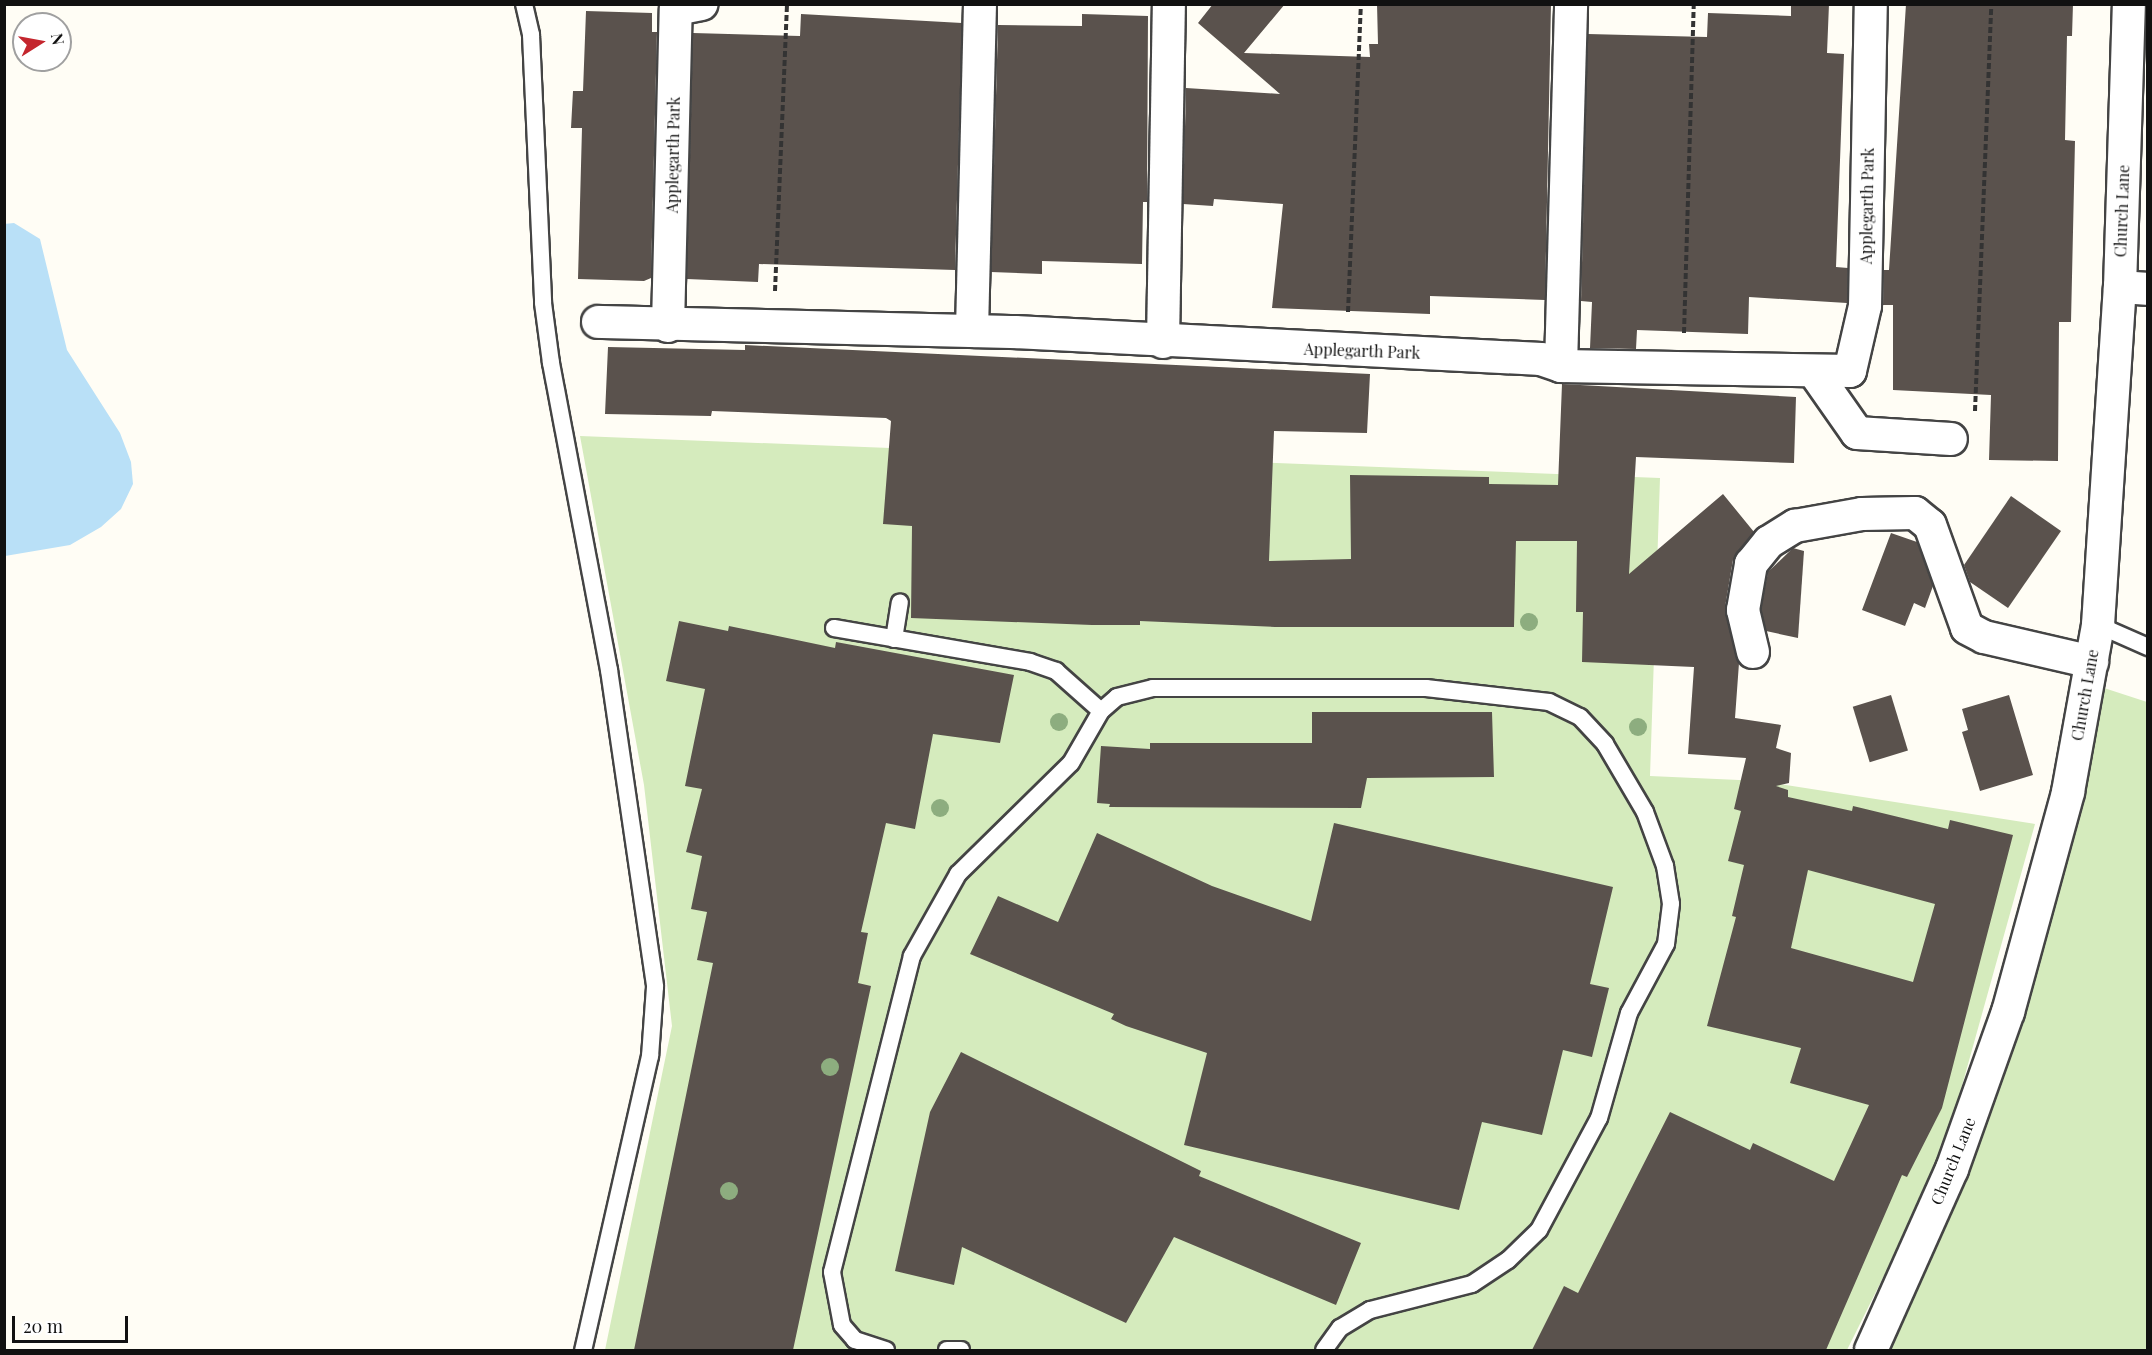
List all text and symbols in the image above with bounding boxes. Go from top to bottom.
north arrow [12,12,72,72]
text: N [47,31,70,47]
street label: Applegarth Park [662,97,684,213]
street label: Applegarth Park [1856,148,1878,264]
street label: Church Lane [2111,164,2133,258]
street label: Applegarth Park [1303,339,1421,363]
street label: Church Lane [2067,648,2103,742]
street label: Church Lane [1927,1114,1979,1208]
scale bar [15,1304,130,1342]
text: 20 m [23,1314,63,1338]

